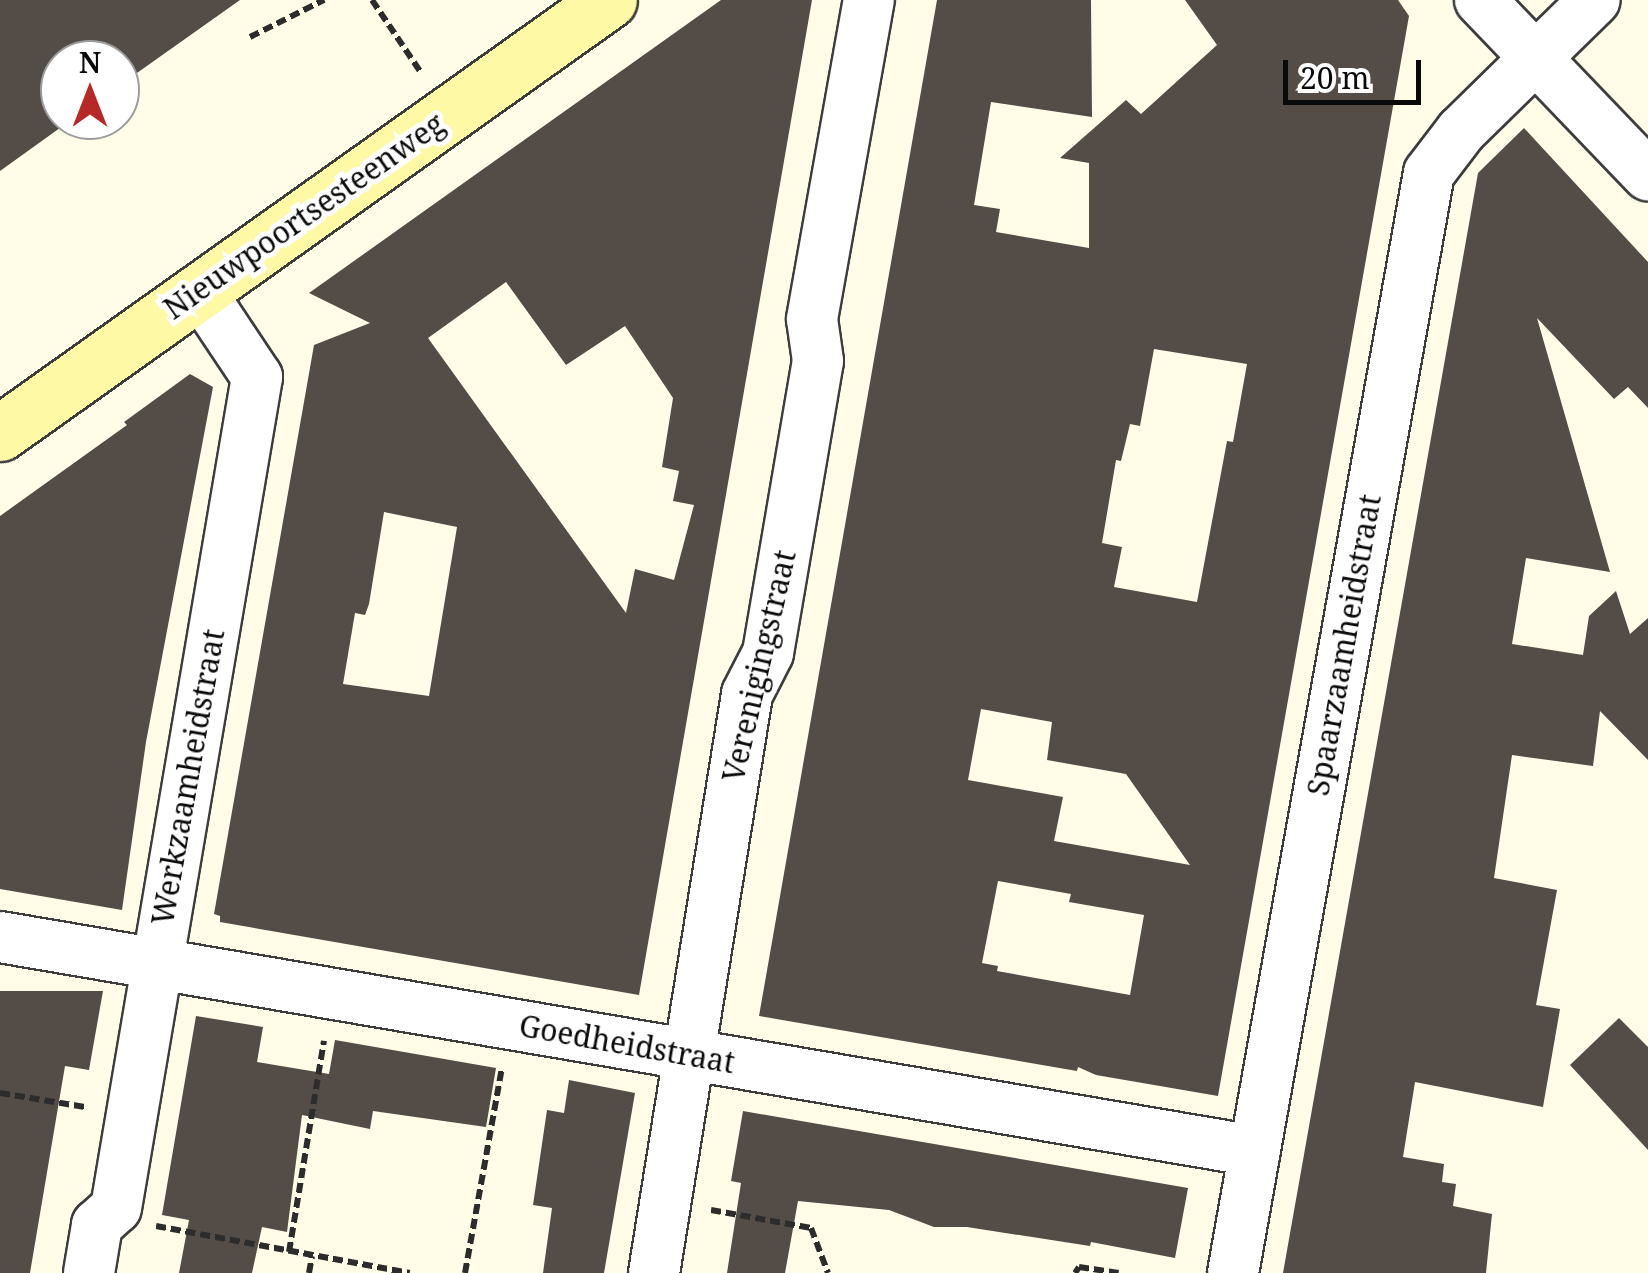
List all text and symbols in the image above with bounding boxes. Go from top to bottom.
north arrow [40,40,140,140]
scale bar [1288,40,1426,102]
text: N [79,43,101,81]
text: 20 m [1300,57,1370,98]
street label: Nieuwpoortsesteenweg [157,105,451,327]
street label: Spaarzaamheidstraat [1300,492,1388,798]
street label: Verenigingstraat [715,547,803,785]
street label: Werkzaamheidstraat [144,626,232,928]
street label: Goedheidstraat [516,1007,738,1081]

